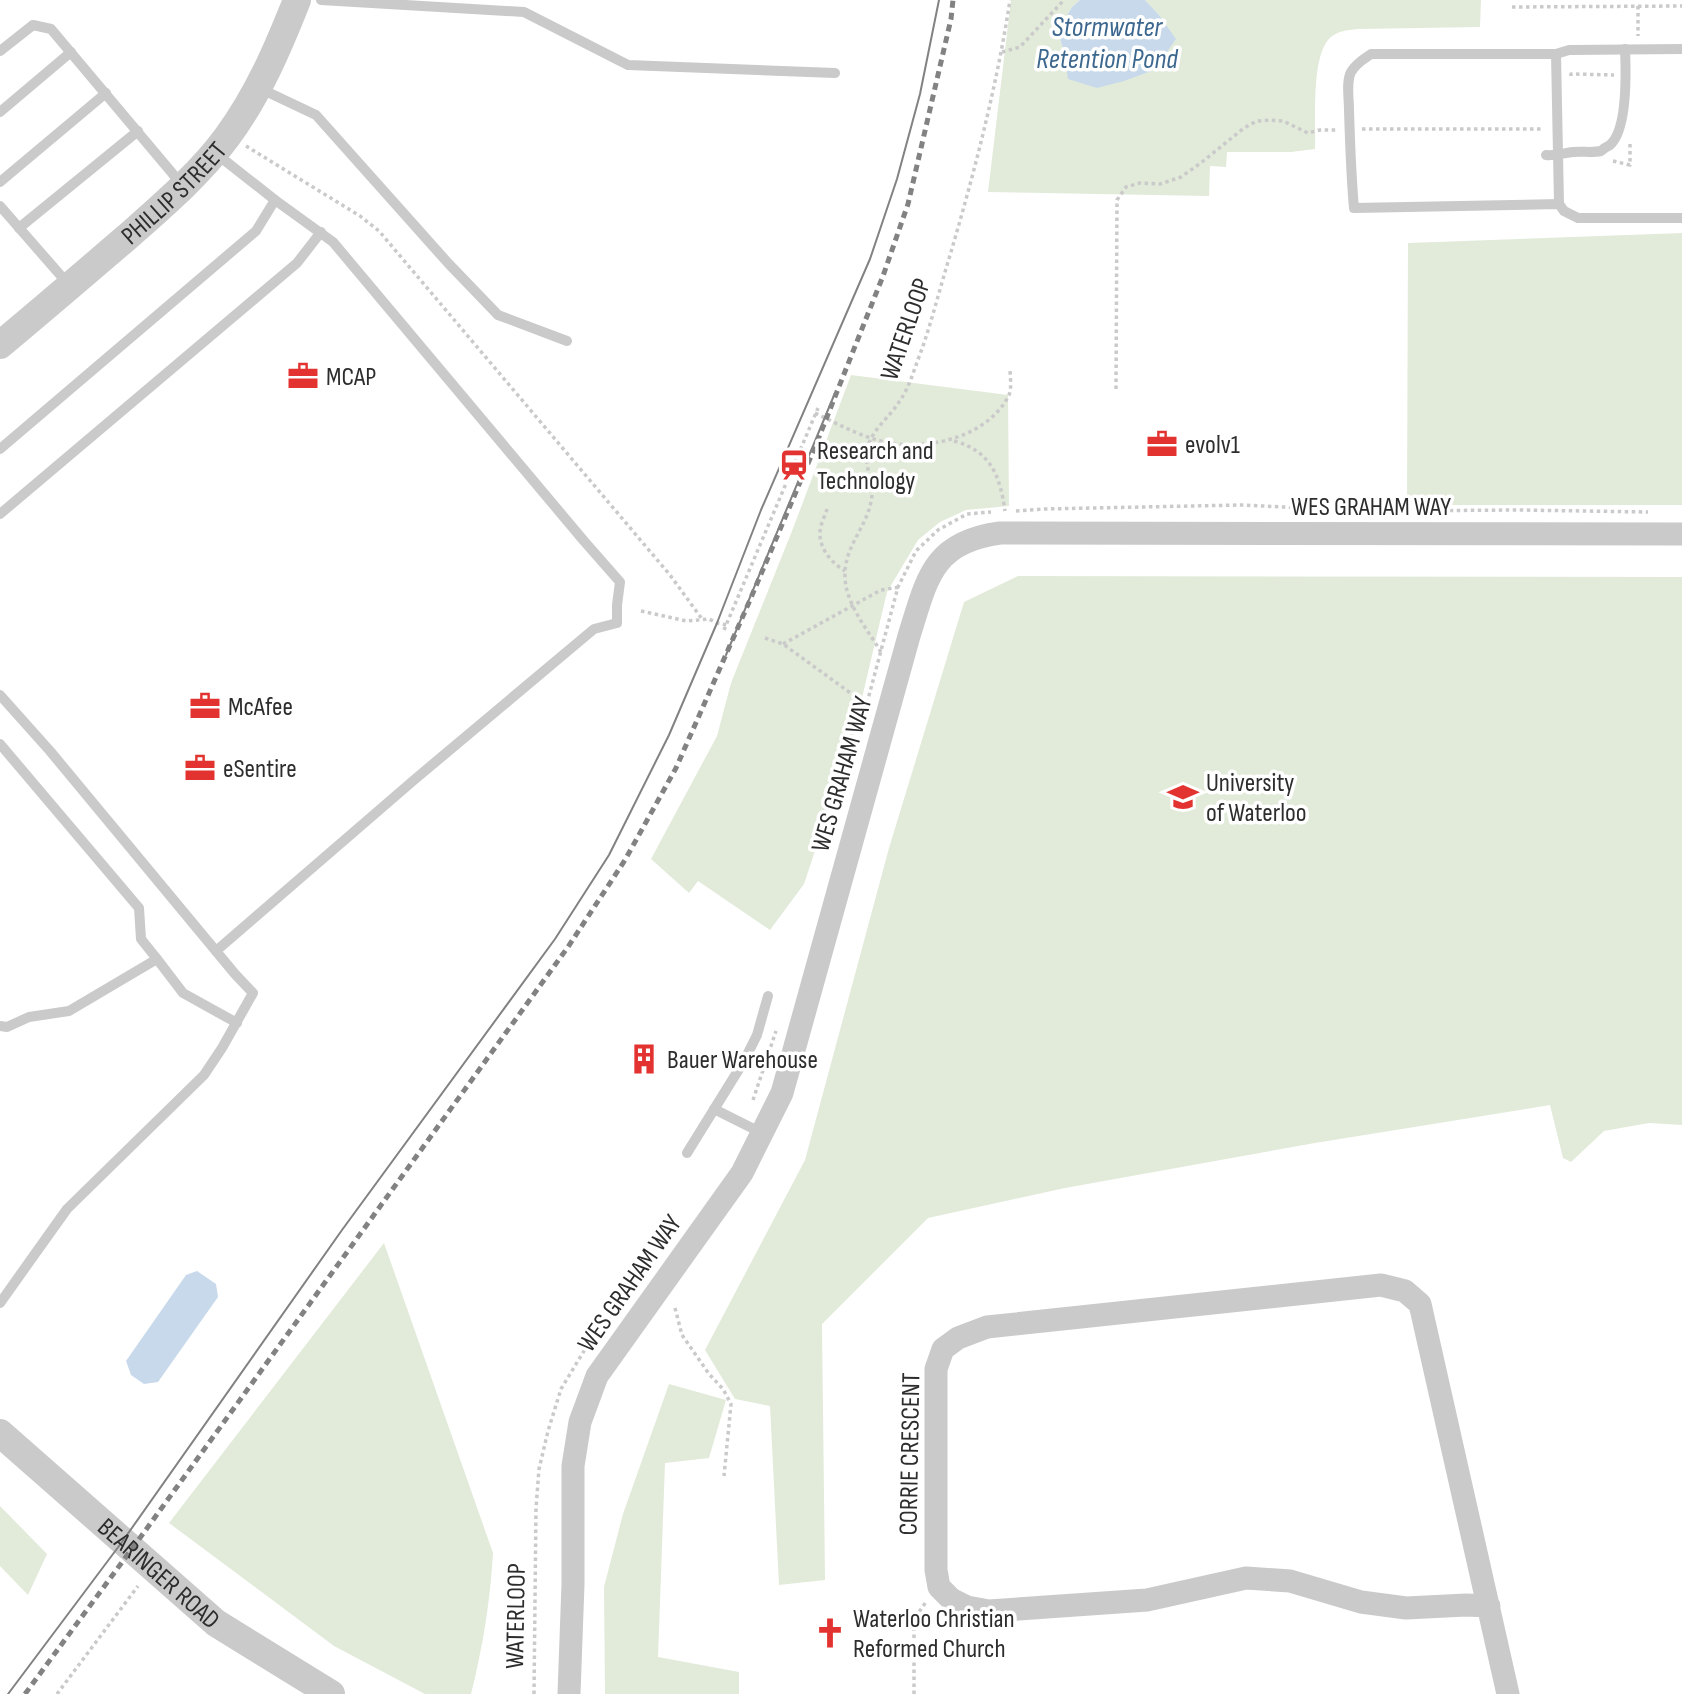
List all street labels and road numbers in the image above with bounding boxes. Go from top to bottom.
street label: PHILLIP STREET [115,136,234,252]
street label: WATERLOOP [875,275,938,384]
street label: WES GRAHAM WAY [1291,492,1451,523]
street label: WES GRAHAM WAY [805,693,879,856]
street label: WES GRAHAM WAY [572,1209,689,1358]
street label: CORRIE CRESCENT [894,1372,927,1536]
street label: BEARINGER ROAD [91,1512,226,1636]
street label: WATERLOOP [500,1563,533,1669]

